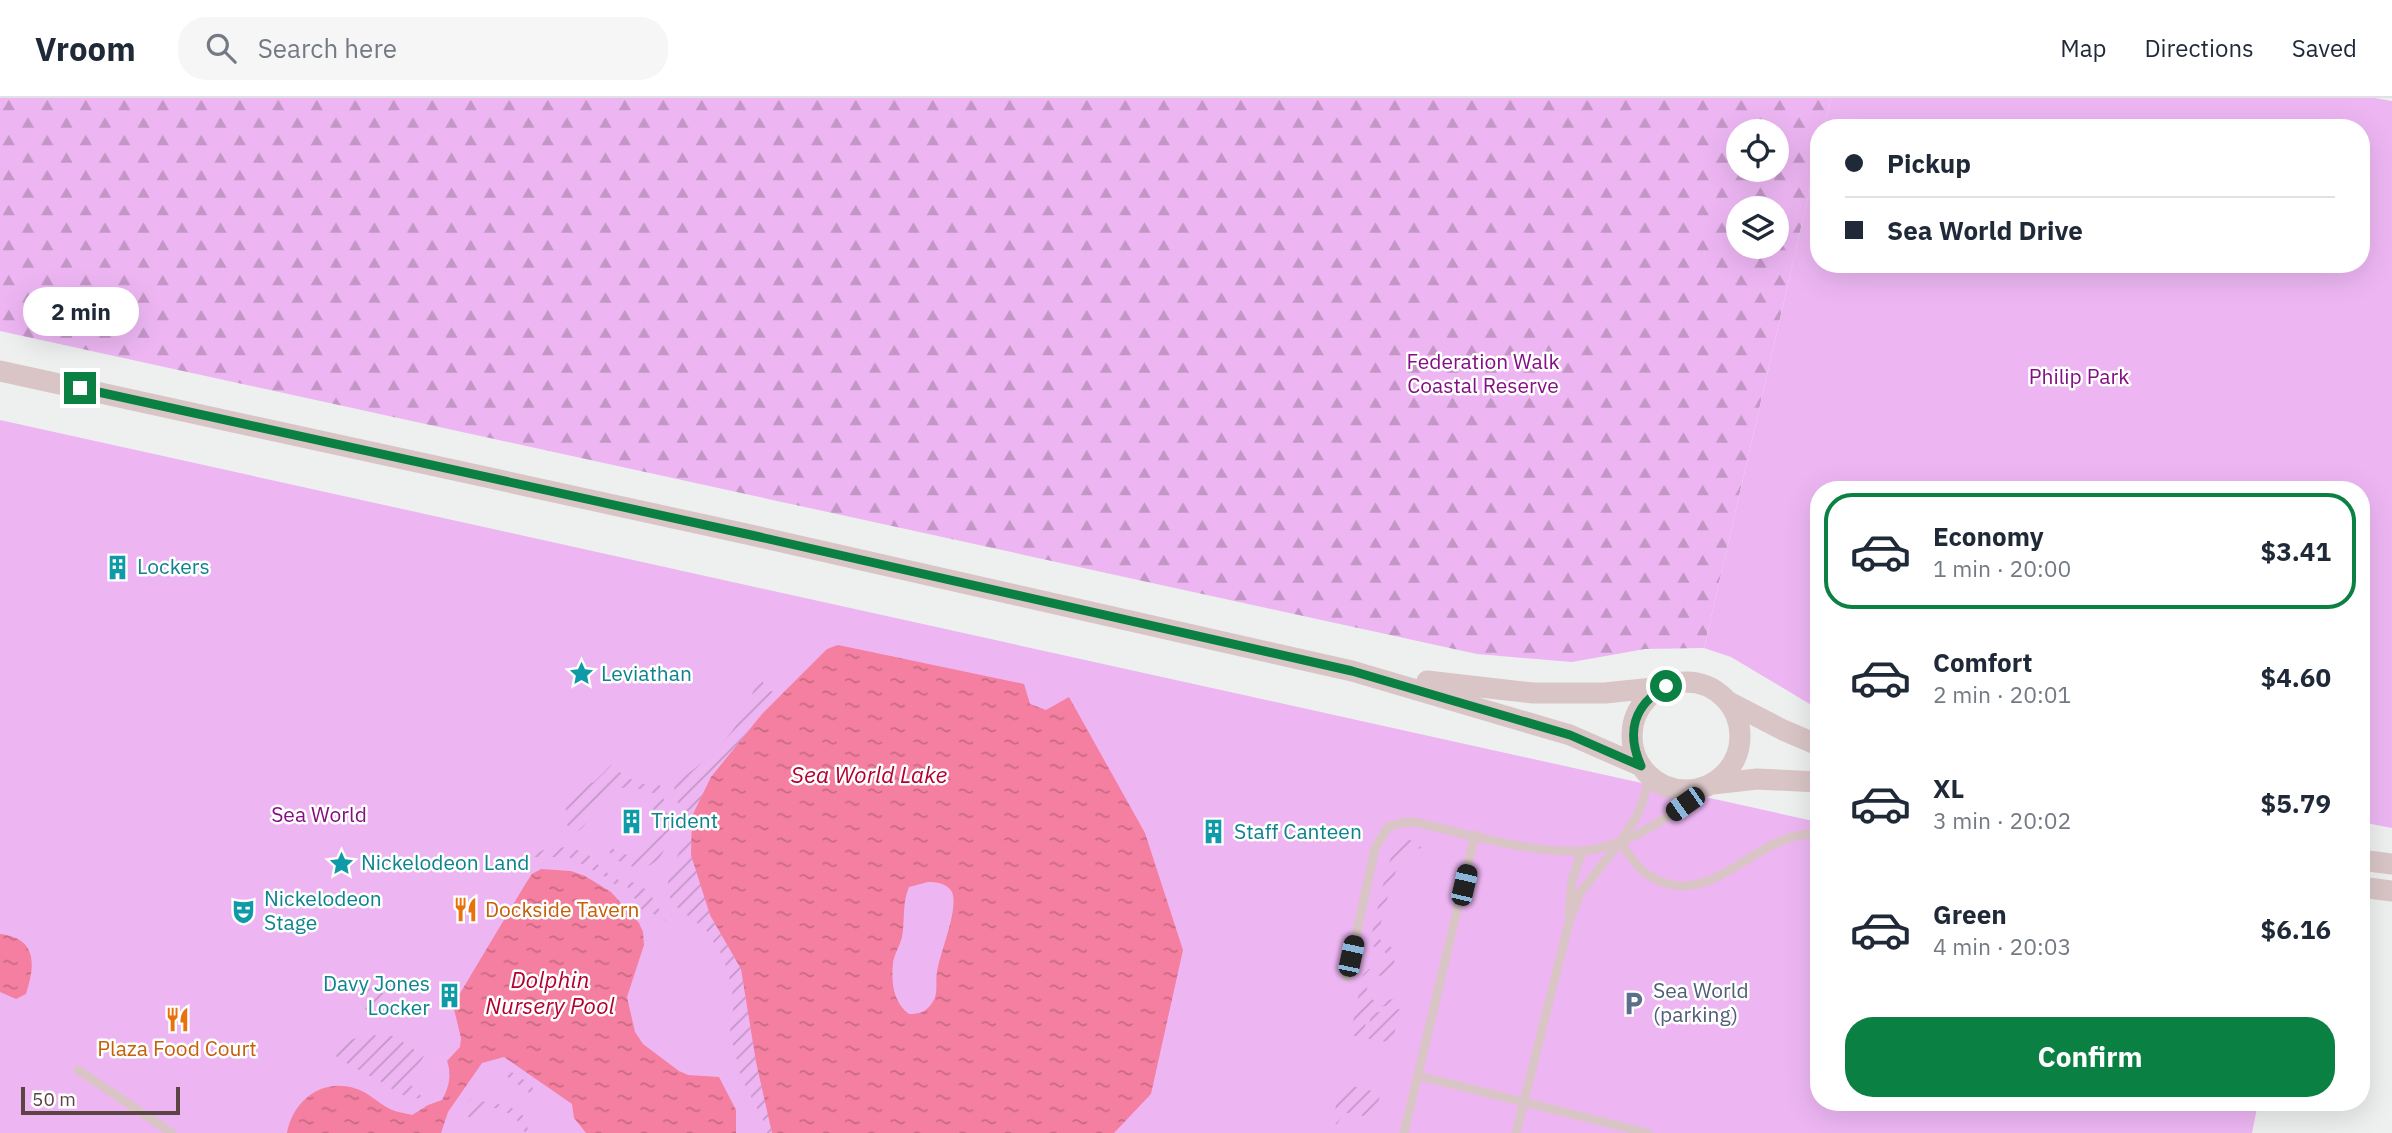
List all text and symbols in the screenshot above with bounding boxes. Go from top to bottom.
search box [178,17,668,80]
text: Vroom [35,27,136,70]
icon: search [202,29,240,67]
text: Search here [258,31,397,65]
text: Map [2060,32,2106,64]
text: Directions [2144,32,2254,64]
text: Saved [2292,32,2357,64]
map controls [1726,119,1789,259]
button: locate [1726,119,1789,182]
text: Pickup [1887,146,1971,180]
button: layers [1726,196,1789,259]
text: Sea World Drive [1887,213,2083,247]
callout: 2 min [22,286,138,336]
text: 2 min [51,296,111,326]
park label: Federation Walk Coastal Reserve [1406,347,1560,399]
park label: Philip Park [2029,362,2129,390]
route end [64,372,96,404]
text: Economy [1933,519,2044,553]
icon: car [1849,520,1912,583]
text: $3.41 [2261,534,2331,568]
place label: Lockers [137,552,210,580]
building icon: Lockers [103,553,131,581]
text: 1 min · 20:00 [1933,553,2071,583]
text: Comfort [1933,645,2032,679]
icon: car [1849,646,1912,709]
place label: Leviathan [601,659,692,687]
place icon: Leviathan [567,660,595,688]
text: $4.60 [2261,660,2331,694]
route start [1650,670,1682,702]
text: 2 min · 20:01 [1933,679,2071,709]
water label: Sea World Lake [791,759,948,789]
text: XL [1933,771,1964,805]
icon: car [1849,772,1912,835]
car [1662,783,1709,825]
text: $5.79 [2261,786,2331,820]
park label: Sea World [271,800,367,828]
text: 3 min · 20:02 [1933,805,2071,835]
place label: Trident [651,806,718,834]
building icon: Trident [617,807,645,835]
place label: Staff Canteen [1234,817,1362,845]
building icon: Staff Canteen [1200,818,1228,846]
place label: Nickelodeon Land [361,848,530,876]
place icon: Nickelodeon Land [327,849,355,877]
car [1450,862,1479,908]
place label: Nickelodeon Stage [264,884,382,936]
place label: Dockside Tavern [485,895,639,923]
restaurant icon: Dockside Tavern [451,896,479,924]
theatre icon: Nickelodeon Stage [230,897,258,925]
text: Green [1933,897,2007,931]
icon: car [1849,898,1912,961]
text: $6.16 [2261,912,2331,946]
text: 4 min · 20:03 [1933,931,2071,961]
car [1337,933,1366,979]
water label: Dolphin Nursery Pool [485,964,616,1020]
place label: Davy Jones Locker [323,969,430,1021]
place label: Sea World (parking) [1653,976,1749,1028]
building icon: Davy Jones Locker [436,982,464,1010]
parking icon: Sea World (parking) [1619,989,1647,1017]
restaurant icon: Plaza Food Court [163,1006,191,1034]
button: Confirm [1845,1017,2335,1097]
place label: Plaza Food Court [97,1034,257,1062]
scale bar [21,1084,180,1116]
text: 50 m [32,1087,76,1111]

